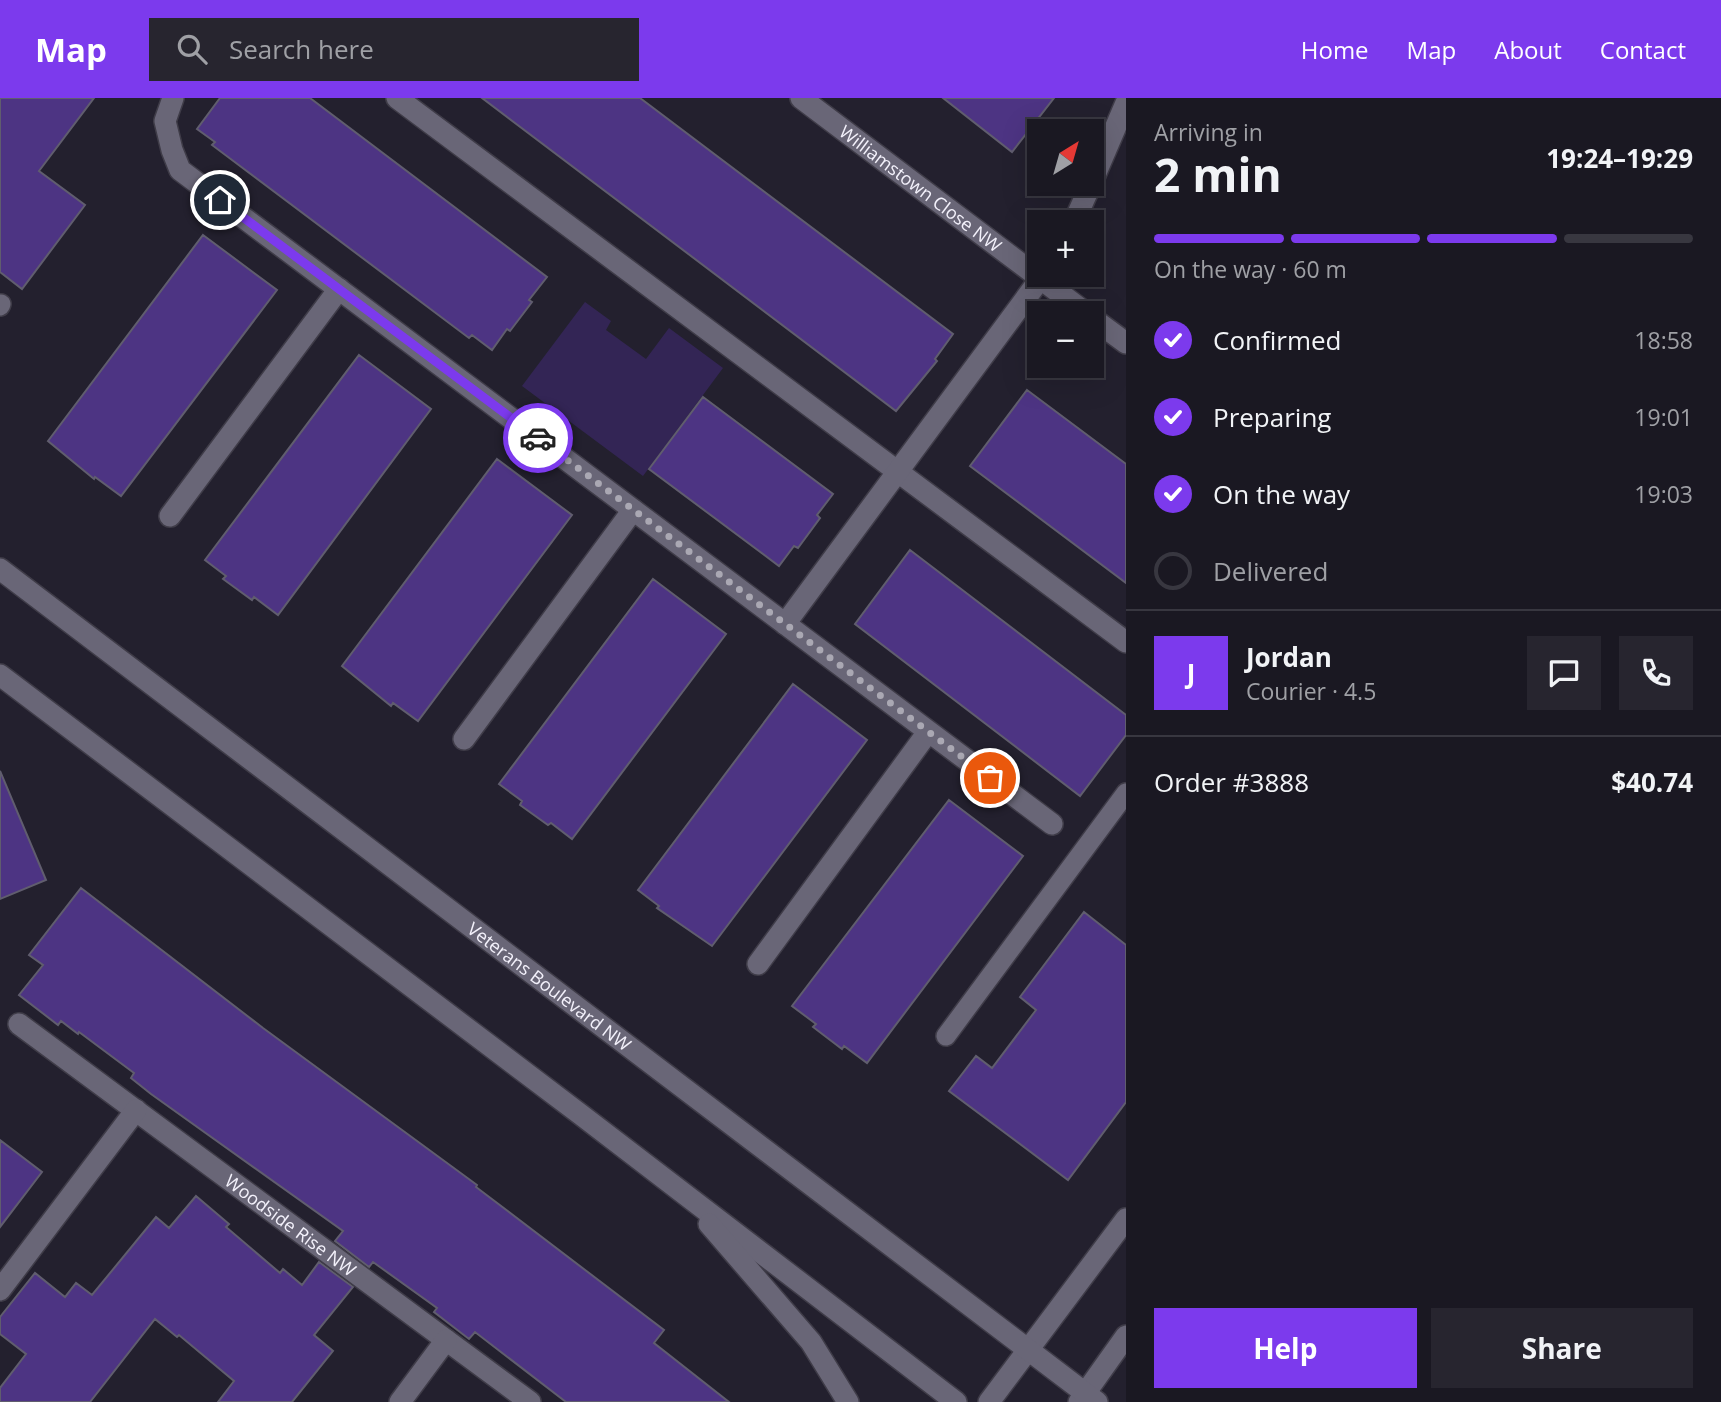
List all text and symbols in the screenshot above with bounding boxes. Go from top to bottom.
search box [149,18,639,81]
text: Map [35,27,107,72]
icon: search [173,30,211,68]
text: Search here [229,31,374,67]
text: Home [1301,33,1369,66]
text: Map [1407,33,1456,66]
text: About [1494,33,1562,66]
text: Contact [1600,33,1686,66]
text: Arriving in [1154,116,1263,148]
street label: Williamstown Close NW [835,119,1007,258]
north arrow [1027,119,1104,196]
map controls [1027,119,1104,378]
text: 19:24–19:29 [1546,140,1693,176]
text: 2 min [1154,143,1282,205]
pin [190,170,250,230]
icon: home [201,181,239,219]
button: + [1027,210,1104,287]
text: On the way · 60 m [1154,253,1347,285]
button: − [1027,301,1104,378]
icon: check [1154,321,1192,359]
text: Confirmed [1213,322,1341,358]
text: 18:58 [1634,324,1693,356]
icon: check [1154,398,1192,436]
text: Preparing [1213,399,1331,435]
text: 19:01 [1634,401,1693,433]
courier [503,403,573,473]
icon: car [519,419,557,457]
icon: check [1154,475,1192,513]
text: On the way [1213,476,1350,512]
text: 19:03 [1634,478,1693,510]
text: Delivered [1213,553,1328,589]
button: chat [1527,636,1601,710]
button: phone [1619,636,1693,710]
text: Jordan [1246,639,1332,675]
text: J [1187,655,1195,691]
text: Courier · 4.5 [1246,675,1376,707]
pin [960,748,1020,808]
icon: bag [971,759,1009,797]
text: Order #3888 [1154,764,1309,800]
text: $40.74 [1611,764,1693,800]
street label: Veterans Boulevard NW [463,916,637,1056]
street label: Woodside Rise NW [220,1169,361,1282]
button: Help [1154,1308,1417,1388]
button: Share [1431,1308,1693,1388]

